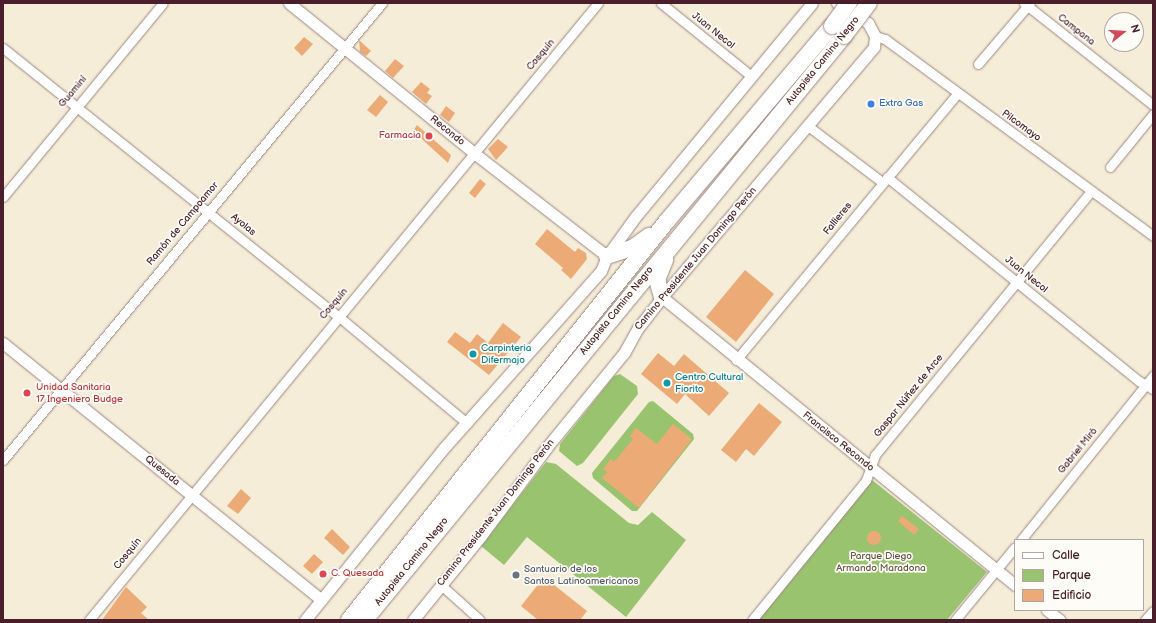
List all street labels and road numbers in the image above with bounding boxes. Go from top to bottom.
street label: Juan Necol [689,10,737,52]
street label: Campana [1055,12,1097,48]
street label: Autopista Camino Negro [784,14,862,108]
street label: Cosquín [524,37,558,73]
street label: Guaminí [56,74,90,110]
street label: Pilcomayo [999,108,1043,144]
street label: Recondo [427,113,467,149]
street label: Ramón de Campoamor [145,180,221,268]
street label: Camino Presidente Juan Domingo Perón [632,185,760,333]
street label: Fallieres [821,200,855,238]
street label: Ayolas [228,211,258,239]
street label: Juan Necol [1002,254,1050,296]
street label: Autopista Camino Negro [578,264,656,358]
street label: Cosquín [317,286,351,322]
street label: Gaspar Núñez de Arce [872,352,946,440]
street label: Francisco Recondo [800,410,876,474]
street label: Gabriel Miró [1056,426,1100,476]
street label: Camino Presidente Juan Domingo Perón [435,437,557,589]
street label: Quesada [142,453,182,489]
street label: Autopista Camino Negro [373,515,451,609]
street label: Cosquín [112,536,144,572]

